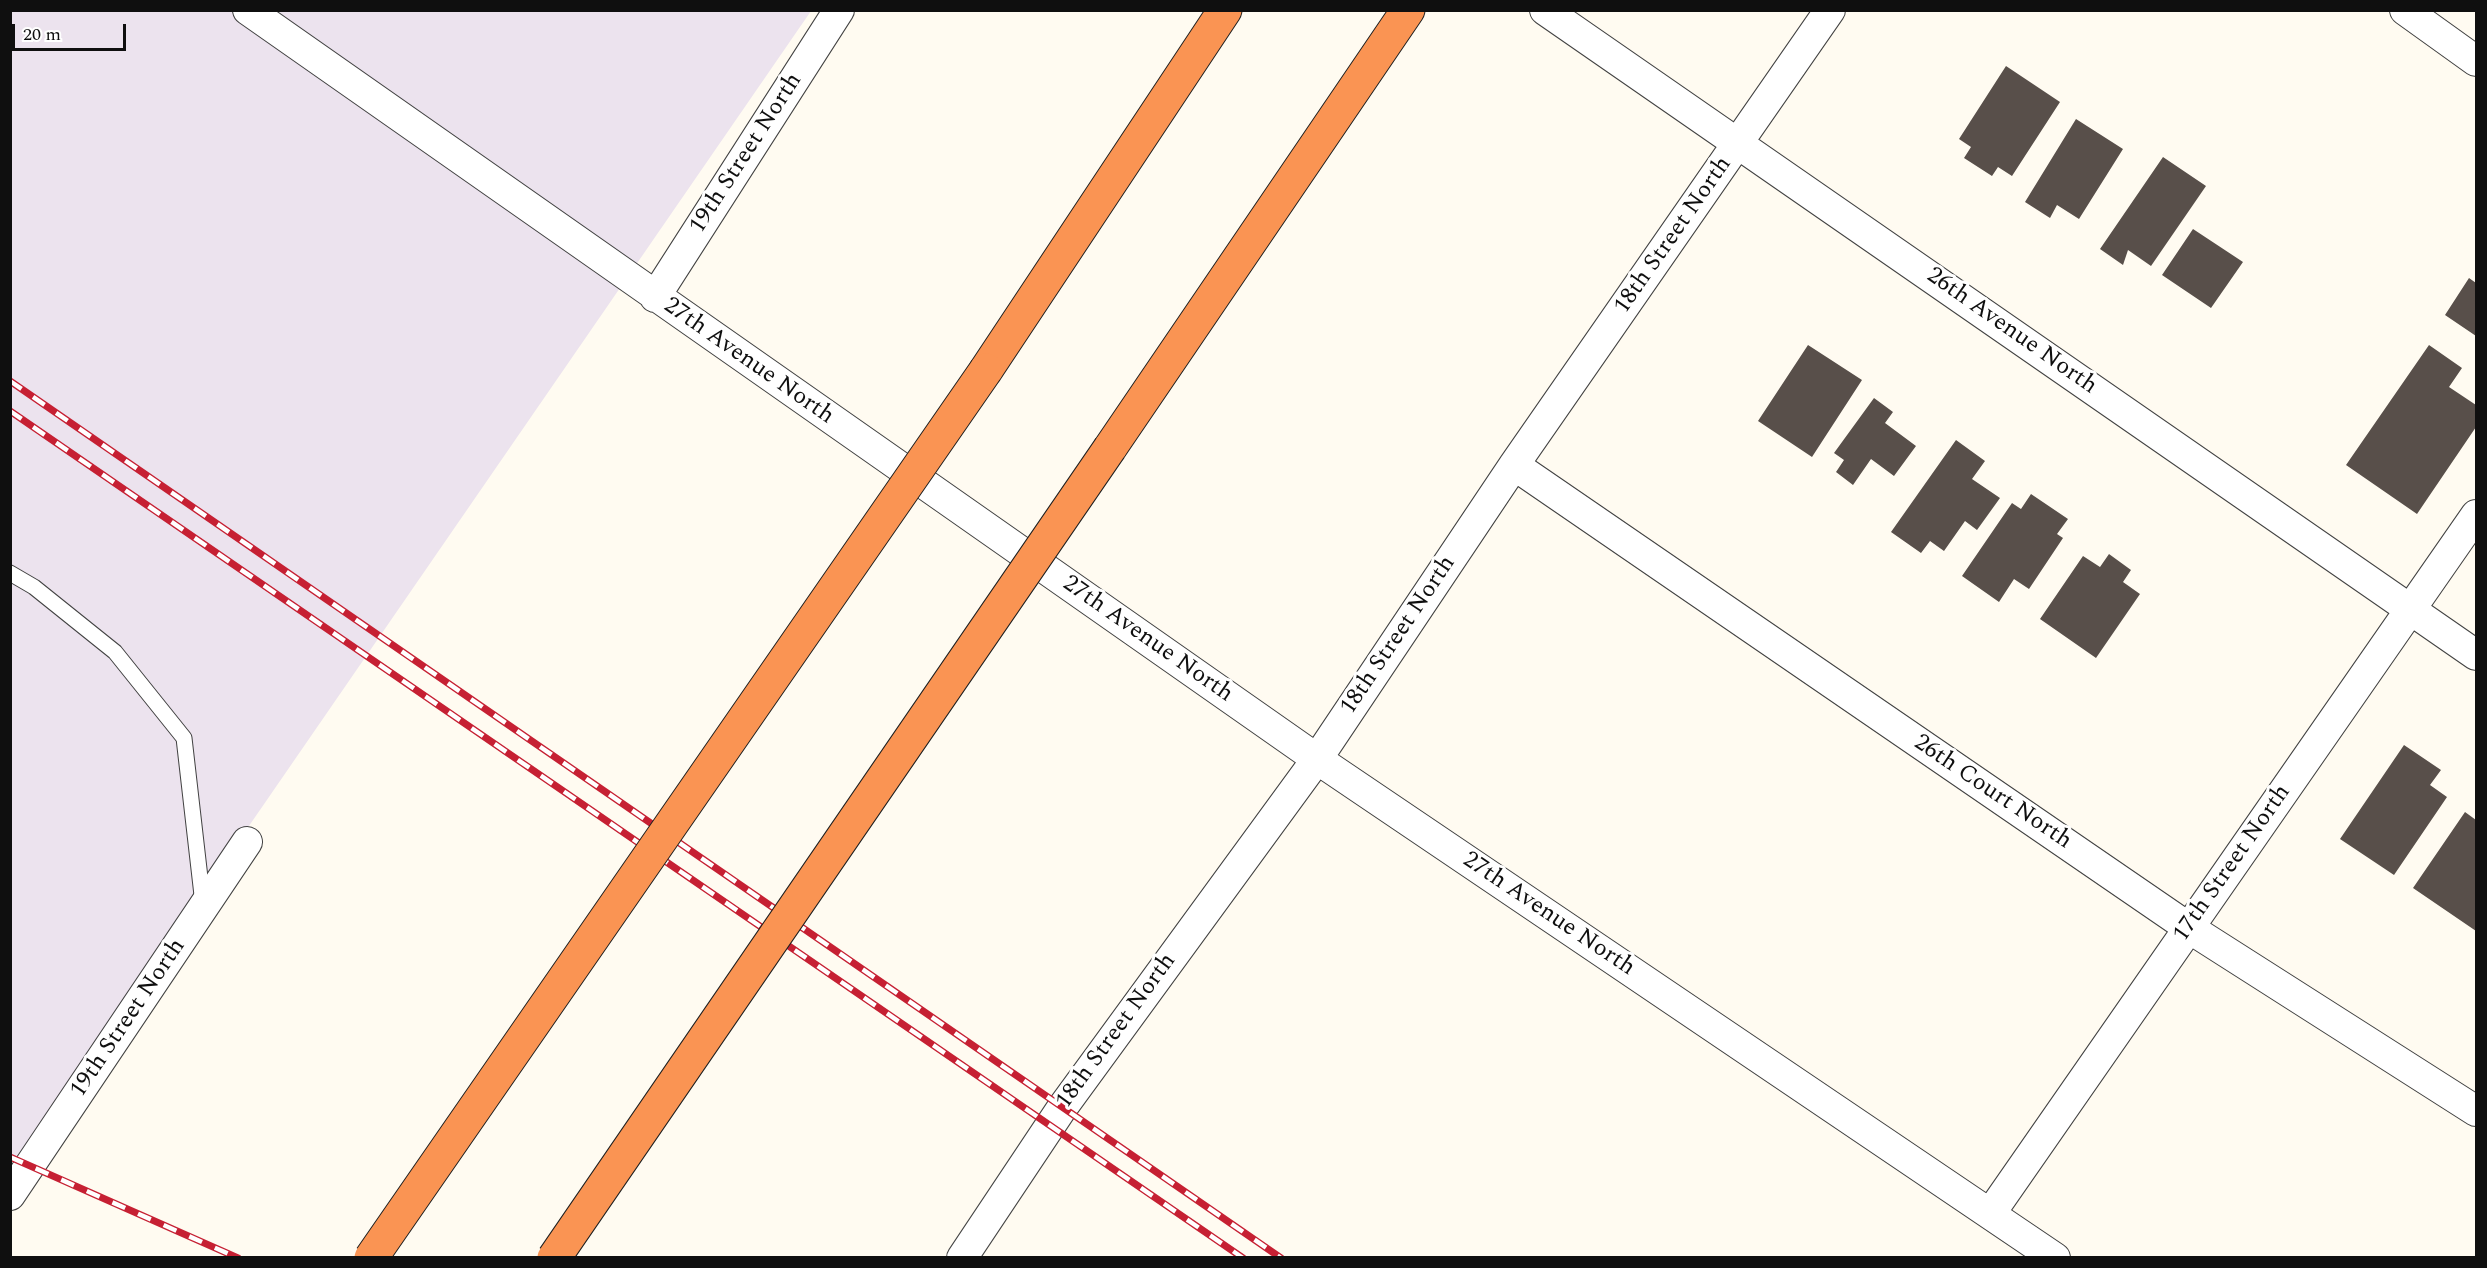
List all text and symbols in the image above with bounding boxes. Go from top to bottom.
scale bar [15,12,129,50]
text: 20 m [23,21,61,48]
street label: 19th Street North [684,68,810,240]
street label: 18th Street North [1609,152,1739,320]
street label: 26th Avenue North [1920,262,2102,402]
street label: 27th Avenue North [657,292,839,432]
street label: 18th Street North [1335,551,1463,721]
street label: 27th Avenue North [1056,570,1238,710]
street label: 26th Court North [1907,729,2077,857]
street label: 17th Street North [2168,780,2298,948]
street label: 27th Avenue North [1456,847,1640,983]
street label: 19th Street North [65,934,193,1104]
street label: 18th Street North [1051,948,1183,1116]

